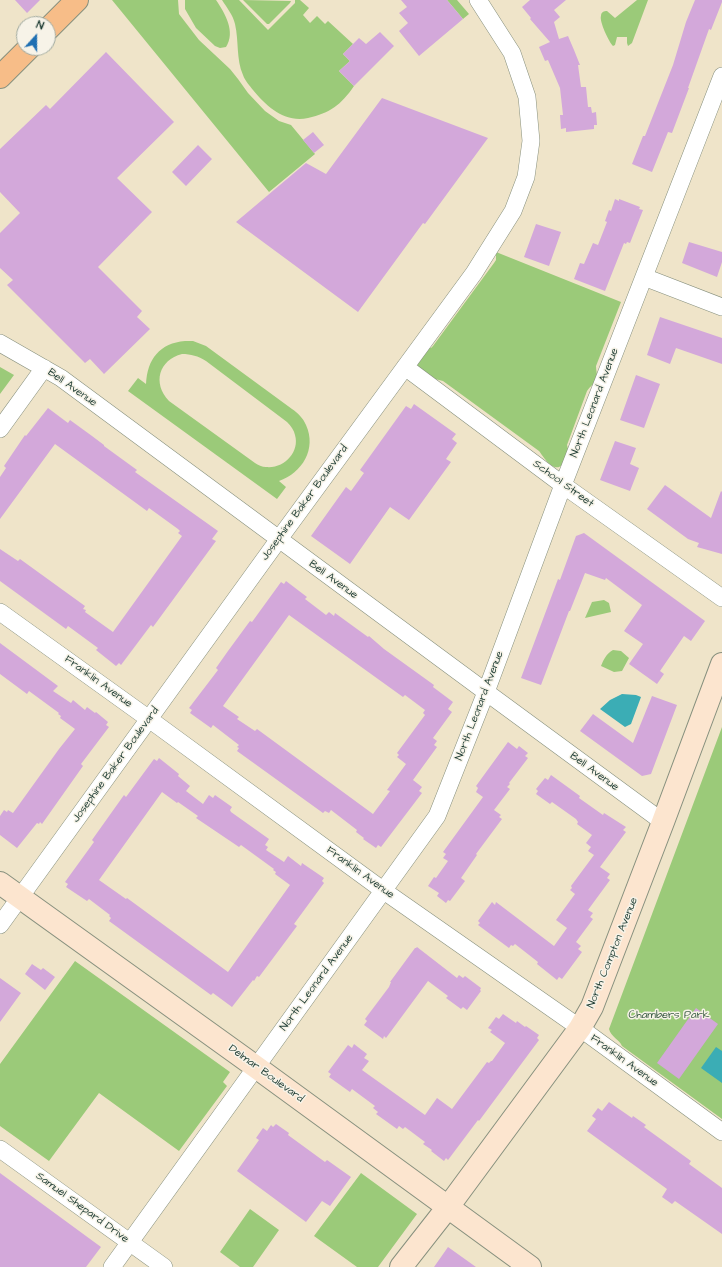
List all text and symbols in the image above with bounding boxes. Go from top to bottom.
north arrow [16,16,56,56]
text: N [34,17,46,34]
street label: North Leonard Avenue [568,346,622,460]
street label: Bell Avenue [45,366,99,410]
street label: Josephine Baker Boulevard [259,443,351,563]
street label: School Street [530,458,596,510]
street label: Bell Avenue [306,558,360,602]
street label: North Leonard Avenue [453,649,507,763]
street label: Franklin Avenue [62,653,134,711]
street label: Josephine Baker Boulevard [70,705,162,825]
street label: Bell Avenue [567,750,621,794]
street label: Franklin Avenue [324,844,396,902]
street label: North Compton Avenue [585,896,641,1010]
street label: North Leonard Avenue [278,932,356,1034]
park label: Chambers Park [629,1009,709,1023]
street label: Franklin Avenue [588,1032,660,1090]
street label: Delmar Boulevard [226,1042,306,1106]
street label: Samuel Shepard Drive [33,1170,131,1246]

